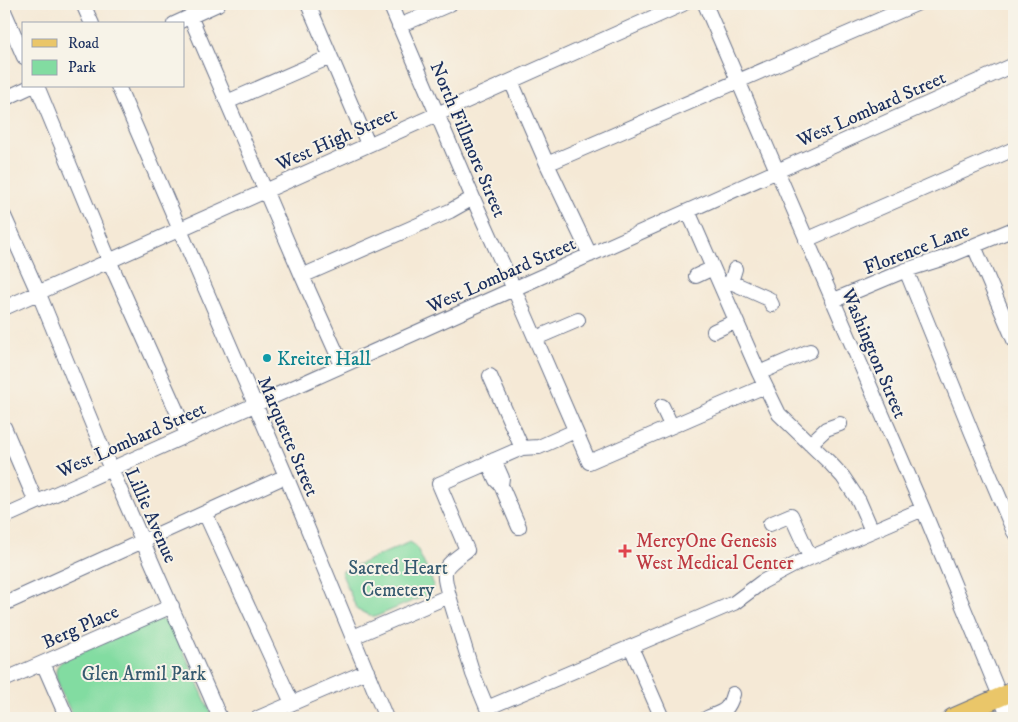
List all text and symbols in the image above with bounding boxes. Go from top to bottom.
legend [22,22,185,88]
text: Road [68,34,100,53]
text: Park [68,58,97,77]
street label: North Fillmore Street [424,58,511,221]
street label: West Lombard Street [793,66,950,153]
street label: West High Street [272,102,401,177]
street label: Florence Lane [861,219,973,280]
street label: West Lombard Street [423,232,580,319]
street label: Washington Street [835,284,911,422]
place label: Kreiter Hall [277,348,371,371]
marker: Kreiter Hall [261,352,273,364]
street label: Marquette Street [251,373,323,500]
street label: West Lombard Street [53,397,210,484]
street label: Lillie Avenue [119,465,182,567]
place label: MercyOne Genesis West Medical Center [635,530,794,575]
marker: MercyOne Genesis West Medical Center [618,544,632,558]
park label: Sacred Heart Cemetery [348,557,448,602]
street label: Berg Place [39,600,122,654]
park label: Glen Armil Park [82,663,207,686]

